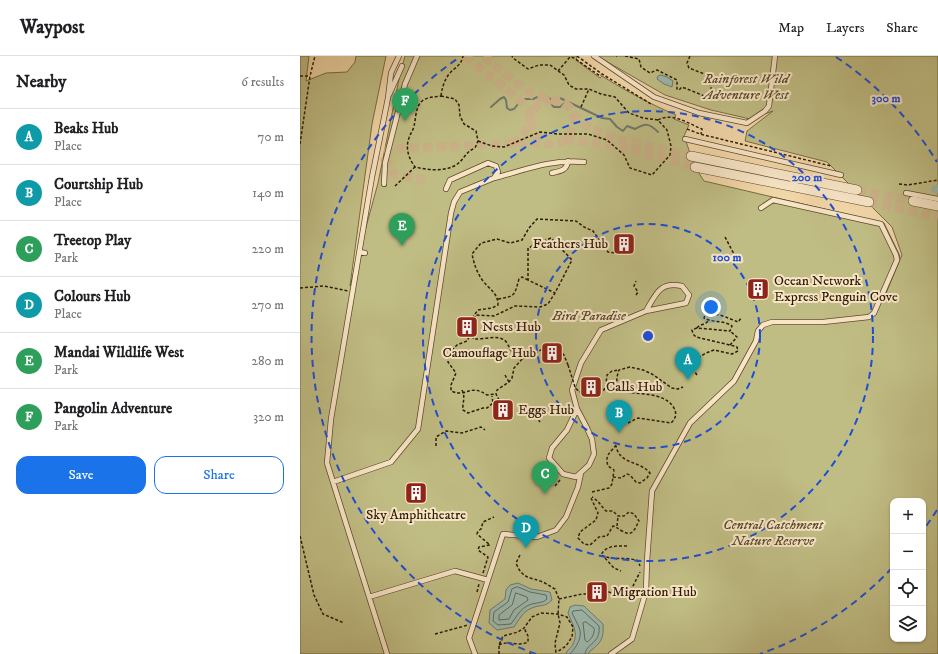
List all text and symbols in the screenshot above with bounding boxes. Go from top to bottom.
text: Waypost [20,16,84,39]
text: Map [778,19,804,37]
text: Layers [826,19,864,37]
text: Share [886,19,918,37]
park label: Rainforest Wild Adventure West [701,70,791,104]
text: Nearby [16,71,66,93]
text: 6 results [241,74,284,90]
pin: F [392,88,418,121]
text: 300 m [872,91,900,106]
text: Beaks Hub [54,119,118,138]
text: A [25,129,33,145]
text: 70 m [258,129,284,145]
text: Place [54,138,82,154]
text: 200 m [792,170,822,185]
text: Courtship Hub [54,175,143,194]
text: B [25,185,33,201]
text: 140 m [252,185,284,201]
text: Place [54,194,82,210]
pin: E [389,213,415,246]
text: Treetop Play [54,231,131,250]
building icon: Feathers Hub [611,231,637,257]
place label: Feathers Hub [533,235,608,253]
text: C [25,241,33,257]
text: 220 m [252,241,284,257]
text: Park [54,250,78,266]
text: 100 m [713,250,741,265]
place label: Ocean Network Express Penguin Cove [774,272,898,306]
building icon: Ocean Network Express Penguin Cove [745,276,771,302]
text: Colours Hub [54,287,131,306]
text: D [24,297,34,313]
text: 270 m [252,297,284,313]
your location [701,297,721,317]
text: Place [54,306,82,322]
park label: Bird Paradise [551,307,627,325]
building icon: Nests Hub [454,314,480,340]
place label: Nests Hub [482,318,541,336]
centre of rings [641,329,655,343]
building icon: Camouflage Hub [539,340,565,366]
text: Mandai Wildlife West [54,343,184,362]
place label: Camouflage Hub [442,344,536,362]
pin: A [675,347,701,380]
text: E [24,353,34,369]
text: 280 m [252,353,284,369]
text: Park [54,362,78,378]
building icon: Calls Hub [578,374,604,400]
place label: Calls Hub [606,378,663,396]
building icon: Eggs Hub [490,397,516,423]
text: Pangolin Adventure [54,399,172,418]
pin: B [606,400,632,433]
place label: Eggs Hub [518,401,575,419]
text: F [25,409,33,425]
text: 320 m [253,409,284,425]
text: Park [54,418,78,434]
button: Save [16,456,146,494]
button: Share [154,456,284,494]
pin: C [532,461,558,494]
building icon: Sky Amphitheatre [403,480,429,506]
map controls [890,498,926,642]
button: + [890,498,926,534]
place label: Sky Amphitheatre [366,506,466,524]
pin: D [513,515,539,548]
park label: Central Catchment Nature Reserve [723,516,825,550]
button: − [890,534,926,570]
button: locate [890,570,926,606]
building icon: Migration Hub [584,579,610,605]
place label: Migration Hub [612,583,697,601]
button: layers [890,606,926,642]

